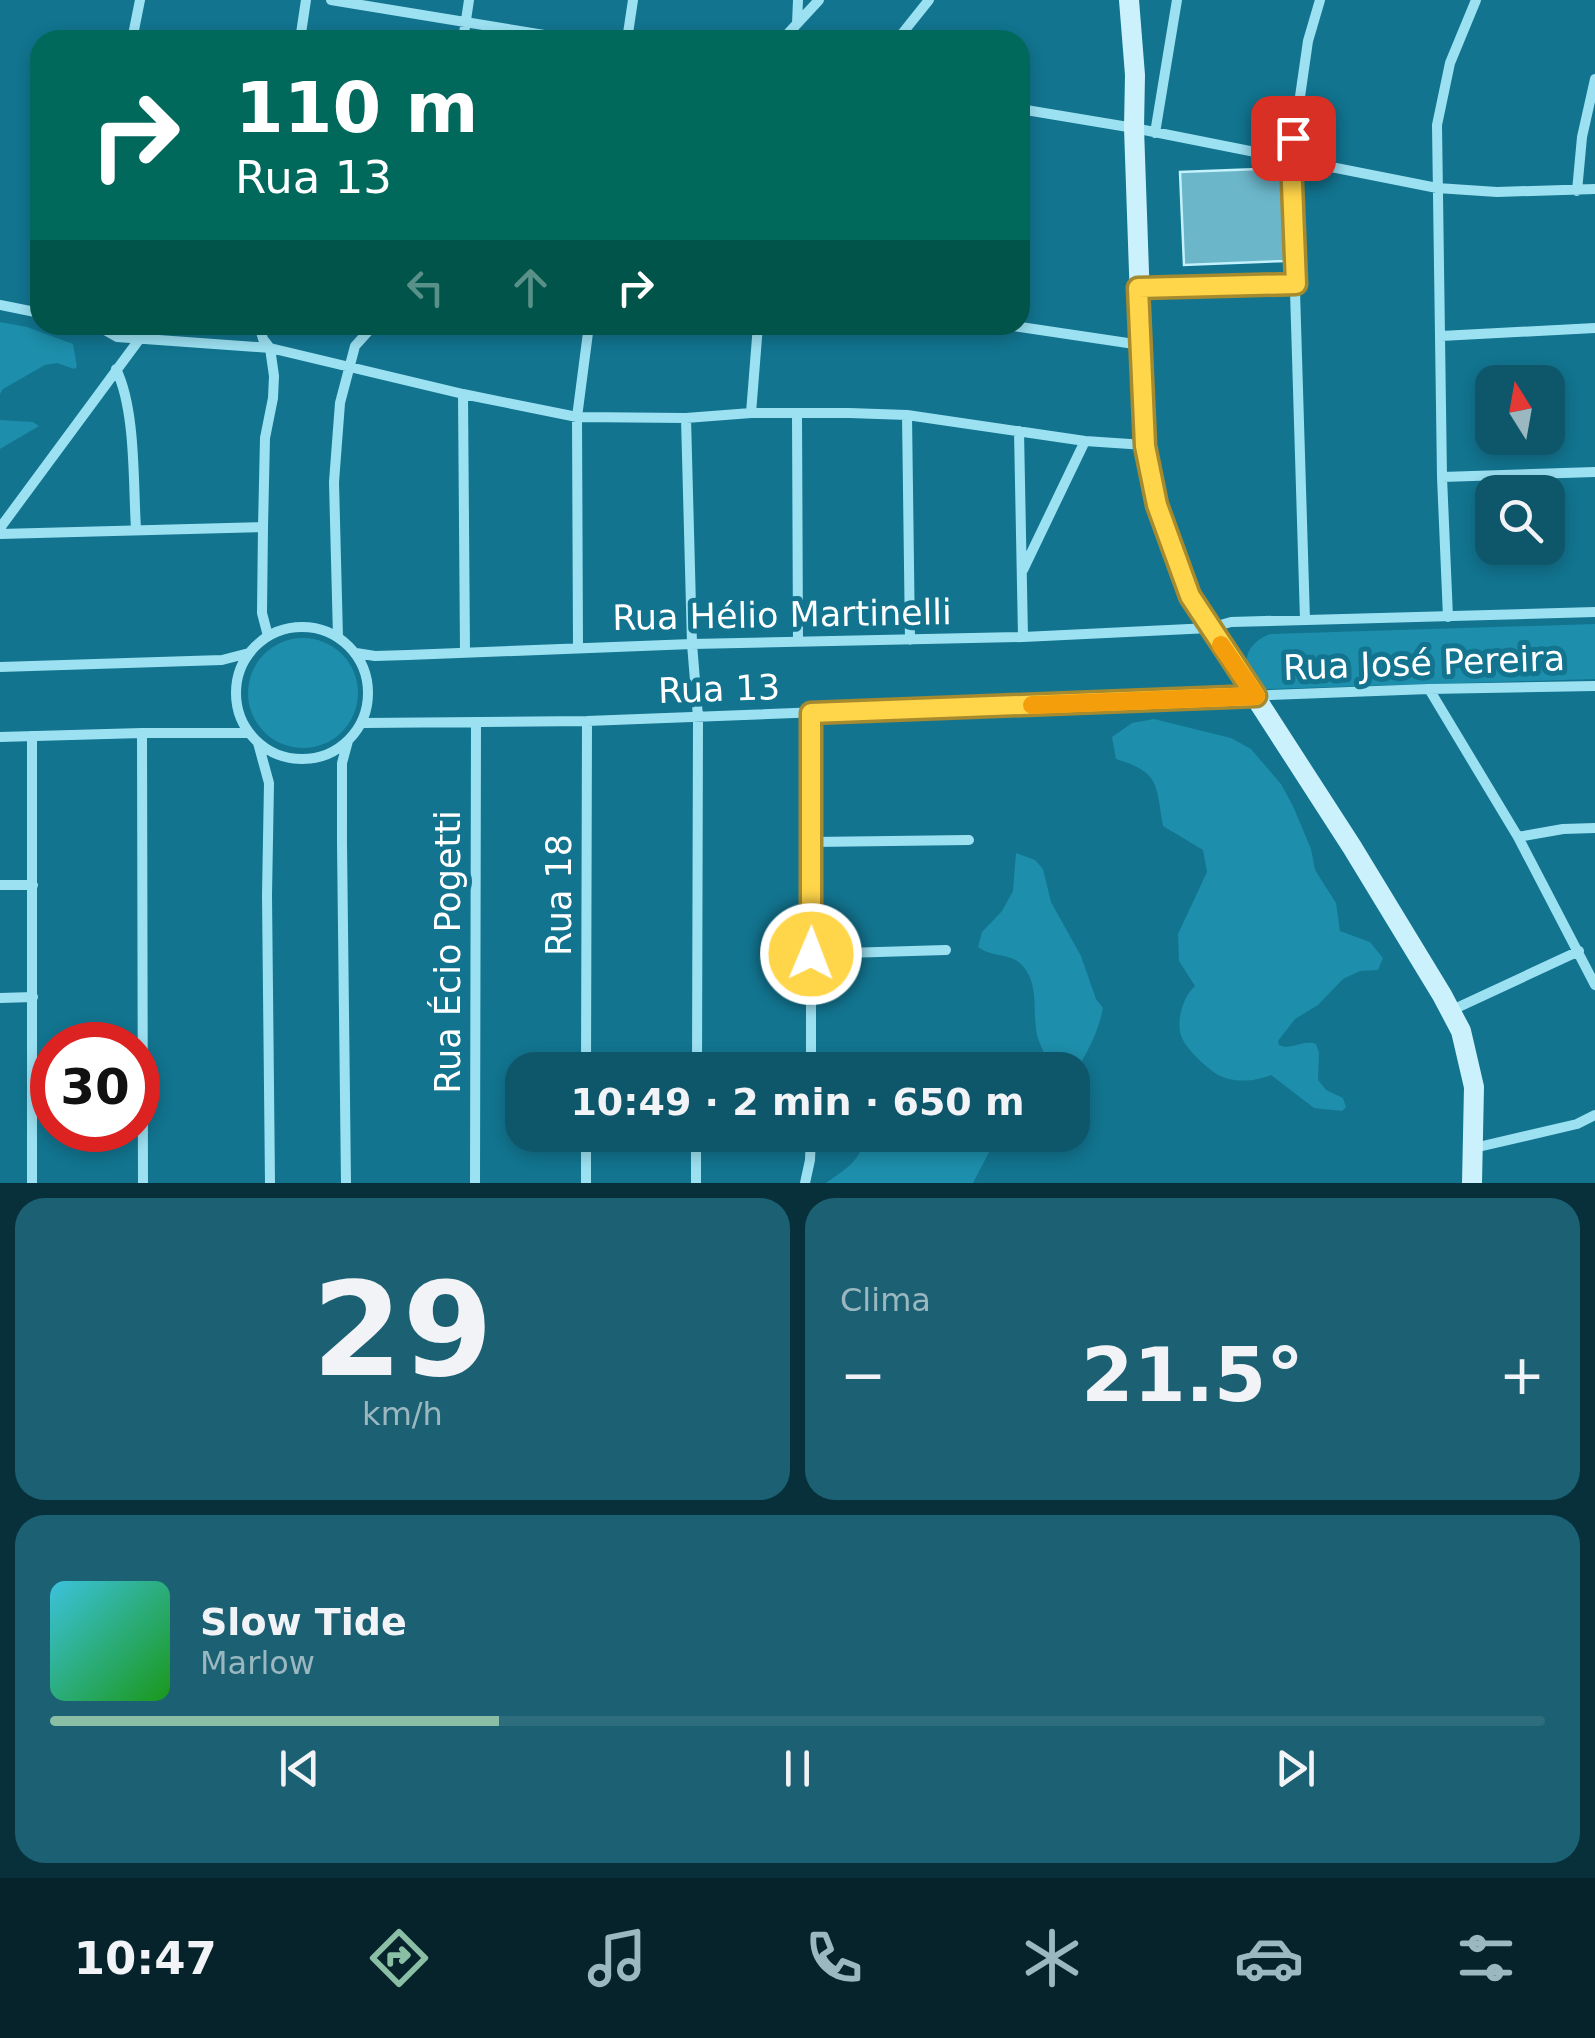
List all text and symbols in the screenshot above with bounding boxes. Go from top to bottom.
text: 110 m [235,67,478,149]
icon: right [70,70,200,200]
pin [1251,96,1336,181]
icon: arrive [1266,111,1321,166]
text: Rua 13 [235,151,392,204]
icon: left [398,260,453,315]
icon: ahead [503,260,558,315]
icon: right [608,260,663,315]
north arrow [1475,365,1565,455]
map controls [1475,365,1565,565]
button: search [1475,475,1565,565]
street label: Rua Hélio Martinelli [612,592,952,638]
street label: Rua José Pereira [1282,638,1566,688]
street label: Rua 13 [657,667,781,711]
street label: Rua Écio Pogetti [427,810,468,1094]
street label: Rua 18 [539,834,579,956]
position arrow [759,902,863,1006]
speed limit sign: 30 [30,1022,160,1152]
text: 10:49 · 2 min · 650 m [570,1080,1025,1124]
text: 29 [312,1254,493,1406]
text: Clima [840,1281,931,1319]
text: 21.5° [1081,1331,1304,1419]
text: − [840,1343,886,1407]
text: + [1499,1343,1545,1407]
text: km/h [362,1395,443,1433]
text: Slow Tide [200,1600,407,1644]
text: Marlow [200,1644,315,1682]
icon: previous [272,1741,327,1796]
icon: pause [770,1741,825,1796]
icon: next [1268,1741,1323,1796]
icon: directions [364,1923,434,1993]
icon: music [582,1923,652,1993]
icon: phone [799,1923,869,1993]
icon: climate [1017,1923,1087,1993]
icon: car [1234,1923,1304,1993]
icon: filters [1451,1923,1521,1993]
text: 10:47 [74,1932,217,1985]

